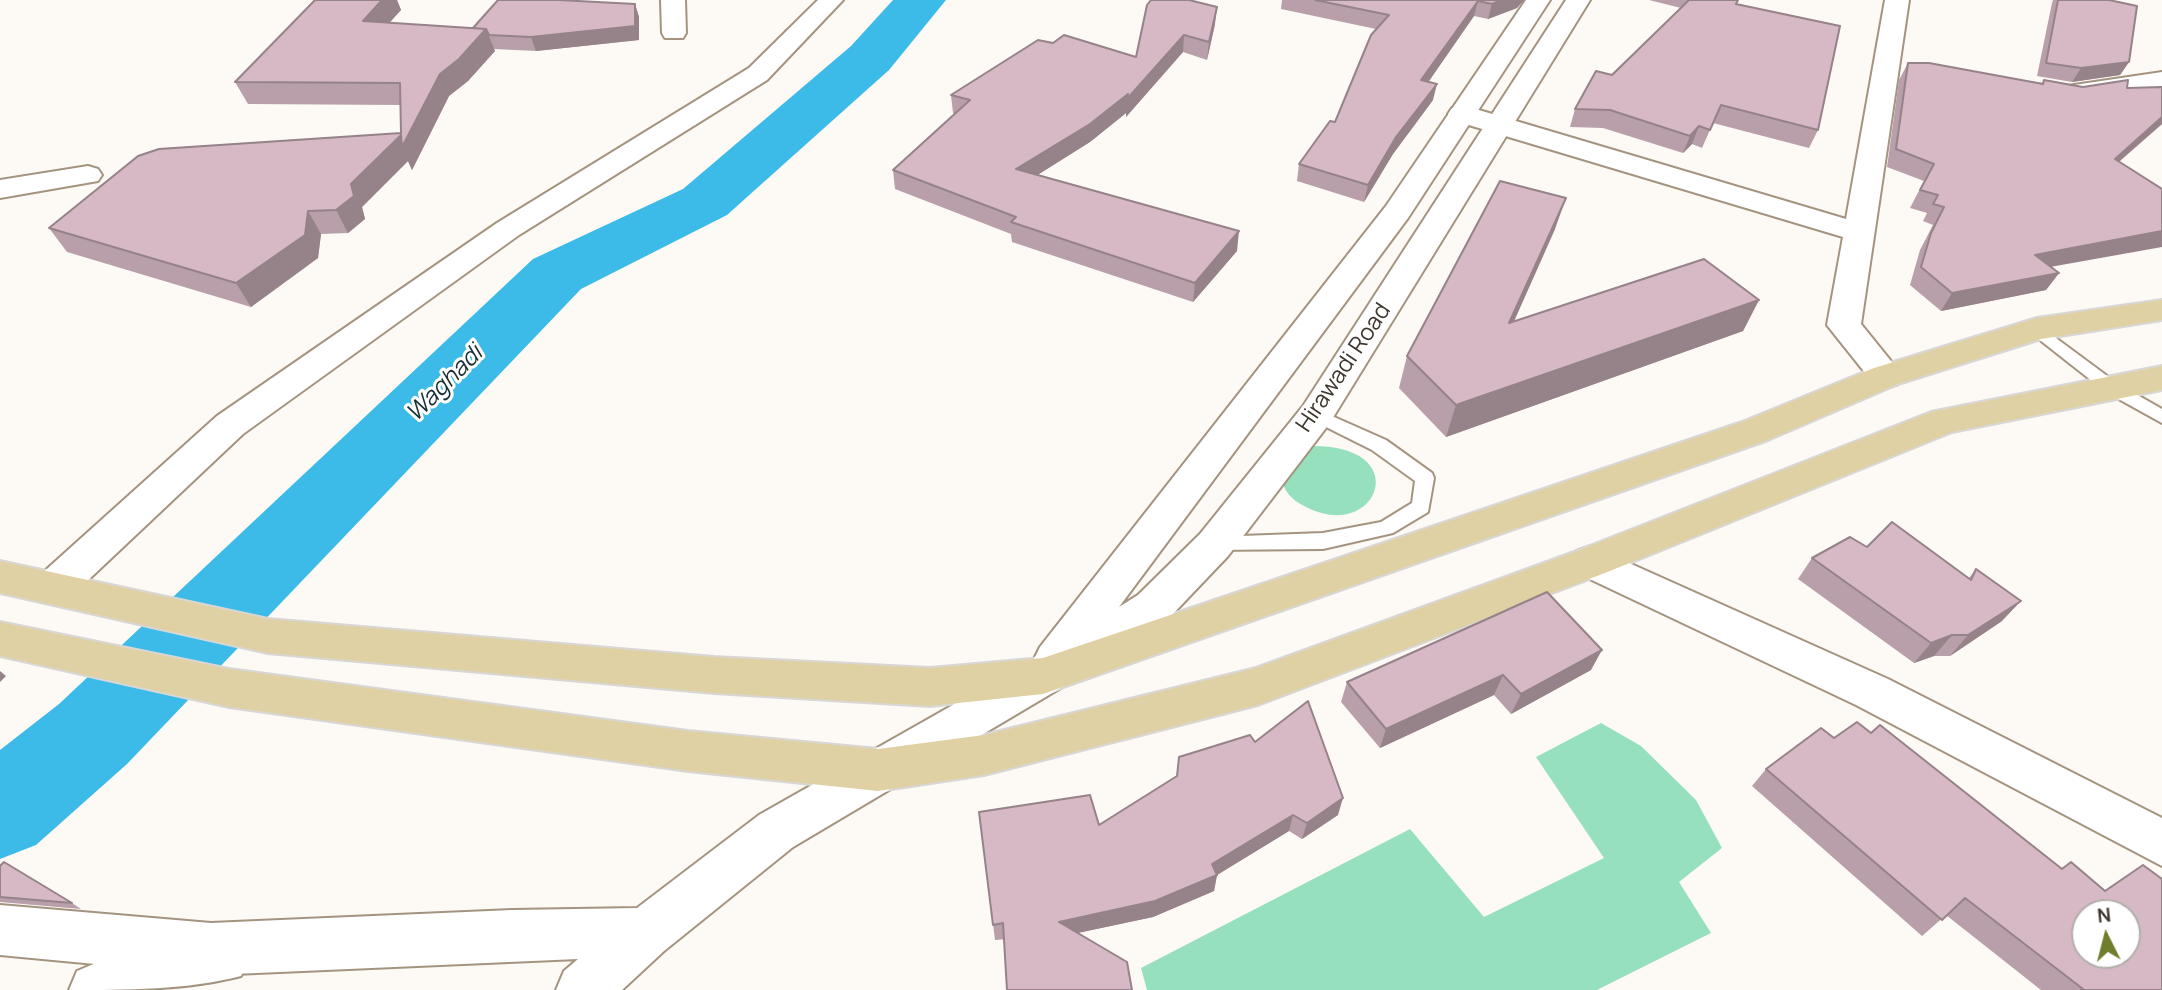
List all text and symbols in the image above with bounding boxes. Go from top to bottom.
street label: Hirawadi Road [1291,298,1397,438]
water label: Waghadi [401,340,489,428]
north arrow [2071,899,2141,969]
text: N [2096,901,2112,929]

